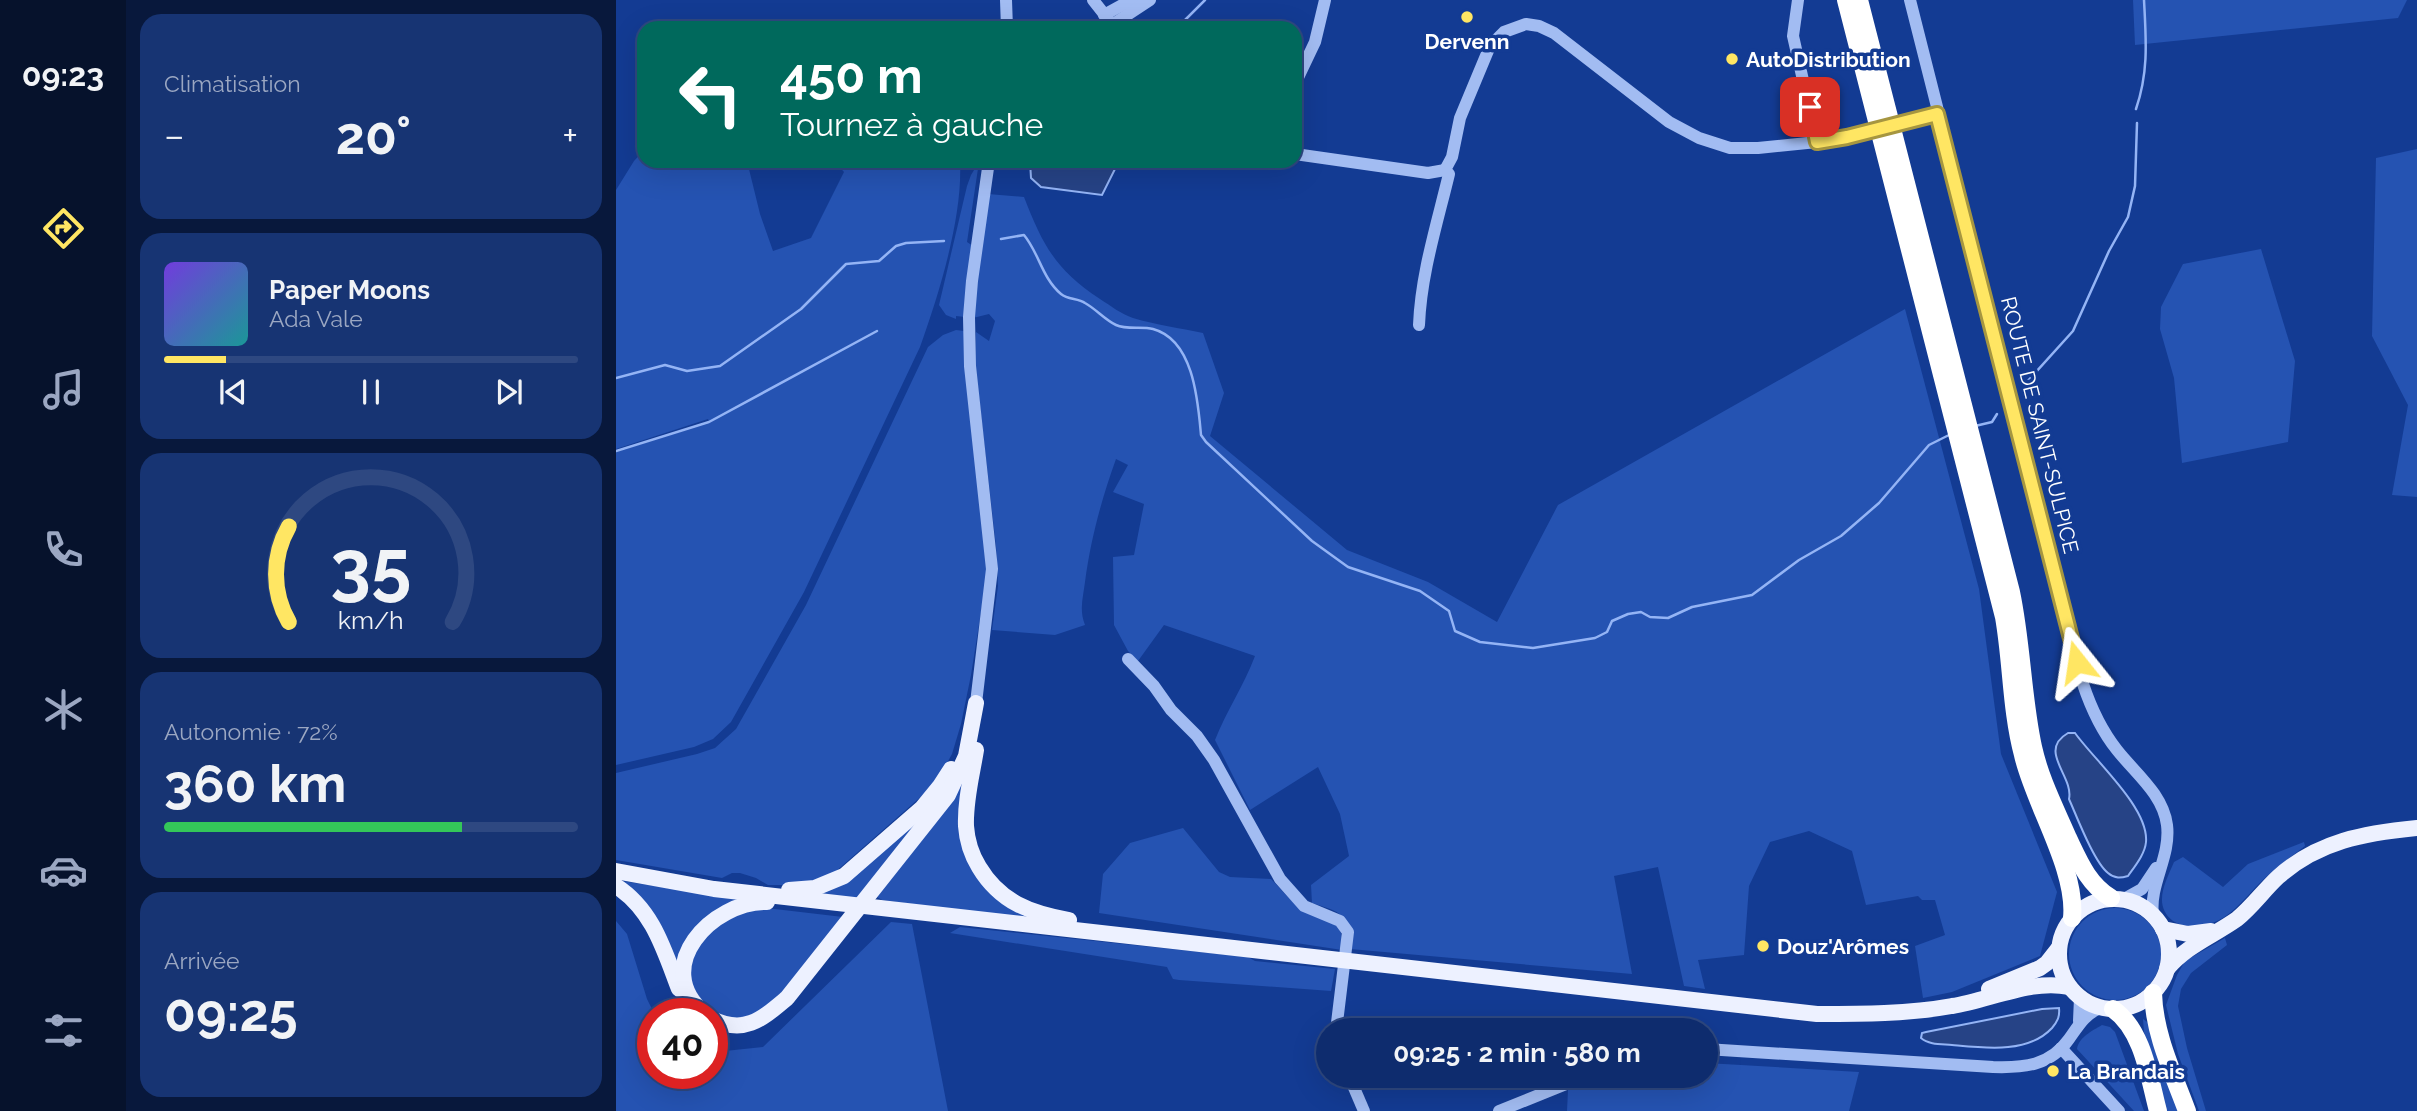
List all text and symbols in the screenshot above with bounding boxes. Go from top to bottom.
marker: Dervenn [1459,9,1475,25]
place label: Dervenn [1425,29,1509,54]
text: 450 m [780,47,923,104]
place label: AutoDistribution [1746,47,1911,72]
icon: left [665,49,756,140]
marker: AutoDistribution [1724,51,1740,67]
text: 09:23 [22,56,104,93]
text: Climatisation [164,70,301,97]
pin [1780,77,1840,137]
icon: arrive [1791,88,1829,126]
text: 20° [336,105,411,166]
text: Tournez à gauche [780,106,1043,143]
text: − [164,113,184,158]
text: + [562,113,578,158]
icon: directions [39,204,88,253]
text: Paper Moons [269,275,430,305]
street label: ROUTE DE SAINT-SULPICE [1996,294,2084,556]
text: Ada Vale [269,305,363,332]
icon: music [39,365,88,414]
icon: previous [214,373,252,411]
icon: pause [352,373,390,411]
icon: next [490,373,528,411]
text: 35 [331,524,411,609]
icon: phone [39,525,88,574]
text: km/h [338,604,404,634]
position arrow [2040,625,2114,699]
icon: climate [39,685,88,734]
text: Autonomie · 72% [164,718,338,745]
text: 360 km [164,753,346,814]
icon: car [39,846,88,895]
place label: Douz'Arômes [1777,934,1909,959]
marker: Douz'Arômes [1755,938,1771,954]
text: Arrivée [164,947,240,974]
text: 09:25 [164,982,298,1043]
speed limit sign: 40 [637,998,728,1089]
icon: filters [39,1006,88,1055]
text: 09:25 · 2 min · 580 m [1393,1038,1641,1068]
place label: La Brandais [2067,1059,2185,1084]
marker: La Brandais [2045,1063,2061,1079]

